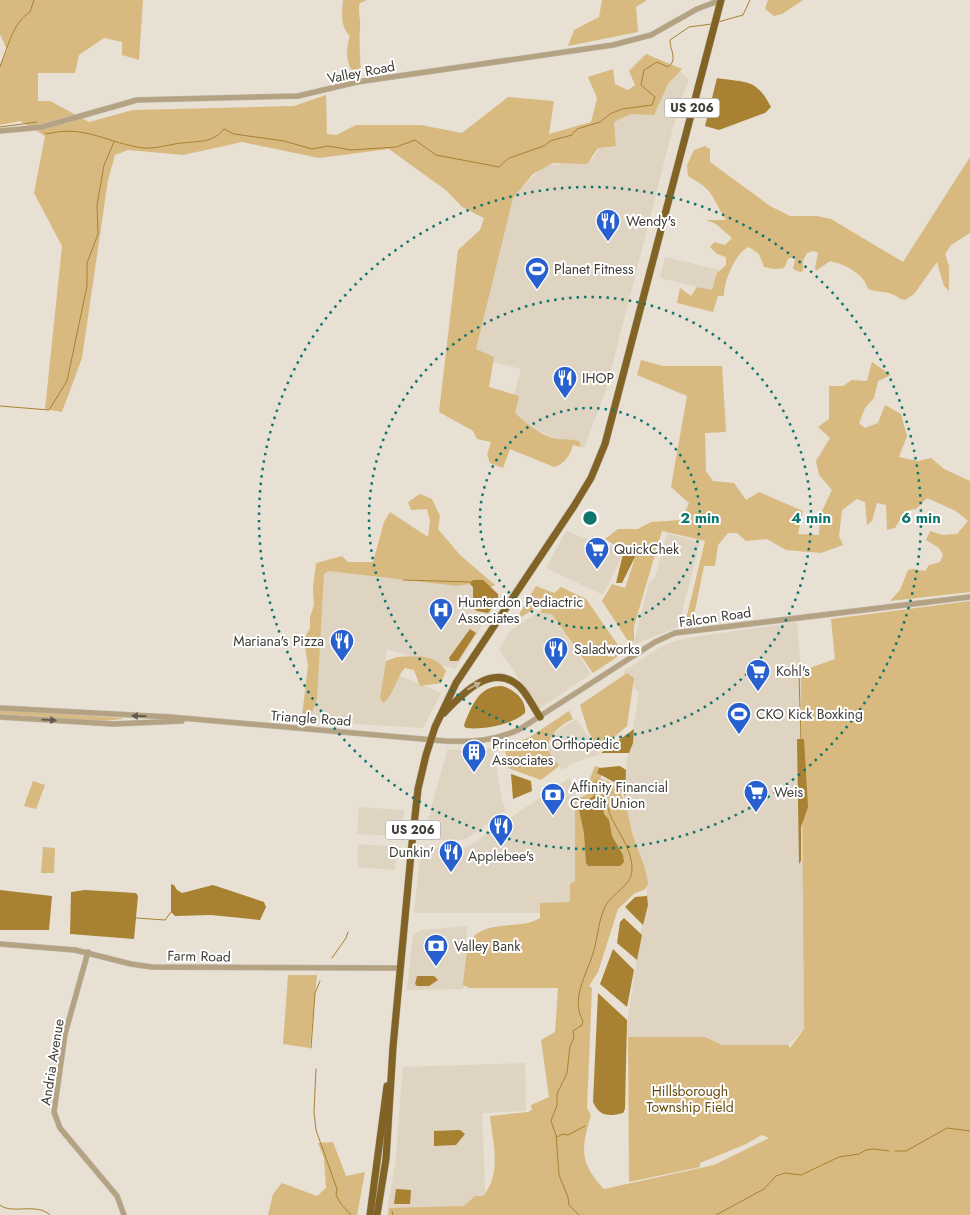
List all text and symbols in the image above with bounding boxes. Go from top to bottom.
street label: Valley Road [325,56,397,88]
road number: US 206 [664,99,720,118]
restaurant icon: Wendy's [595,208,621,242]
place label: Wendy's [626,211,676,231]
sports icon: Planet Fitness [524,256,550,290]
place label: Planet Fitness [554,259,634,279]
restaurant icon: IHOP [552,365,578,399]
place label: IHOP [582,368,614,388]
text: 2 min [680,507,720,529]
text: 4 min [791,507,831,529]
text: 6 min [901,507,941,529]
centre of rings [581,509,599,527]
supermarket icon: QuickChek [584,536,610,570]
place label: QuickChek [614,539,680,559]
place label: Hunterdon Pediactric Associates [458,592,583,628]
hospital icon: Hunterdon Pediactric Associates [428,597,454,631]
street label: Falcon Road [678,602,752,632]
restaurant icon: Mariana's Pizza [329,628,355,662]
place label: Mariana's Pizza [233,631,324,651]
restaurant icon: Saladworks [543,636,569,670]
place label: Saladworks [574,639,640,659]
supermarket icon: Kohl's [745,658,771,692]
place label: Kohl's [776,661,810,681]
one-way arrow [466,682,481,690]
sports icon: CKO Kick Boxking [726,701,752,735]
place label: CKO Kick Boxking [756,704,863,724]
street label: Triangle Road [270,705,352,731]
one-way arrow [131,712,147,720]
one-way arrow [41,717,57,725]
place label: Princeton Orthopedic Associates [492,734,619,770]
building icon: Princeton Orthopedic Associates [461,739,487,773]
place label: Affinity Financial Credit Union [570,777,668,813]
supermarket icon: Weis [743,779,769,813]
bank icon: Affinity Financial Credit Union [540,782,566,816]
place label: Weis [774,782,804,802]
restaurant icon: Applebee's [488,813,514,847]
road number: US 206 [386,820,440,840]
restaurant icon: Dunkin' [438,839,464,873]
place label: Dunkin' [389,842,434,862]
place label: Applebee's [468,846,534,866]
bank icon: Valley Bank [423,933,449,967]
place label: Valley Bank [454,936,521,956]
street label: Farm Road [167,945,231,967]
street label: Andria Avenue [35,1017,69,1107]
park label: Hillsborough Township Field [646,1081,734,1117]

